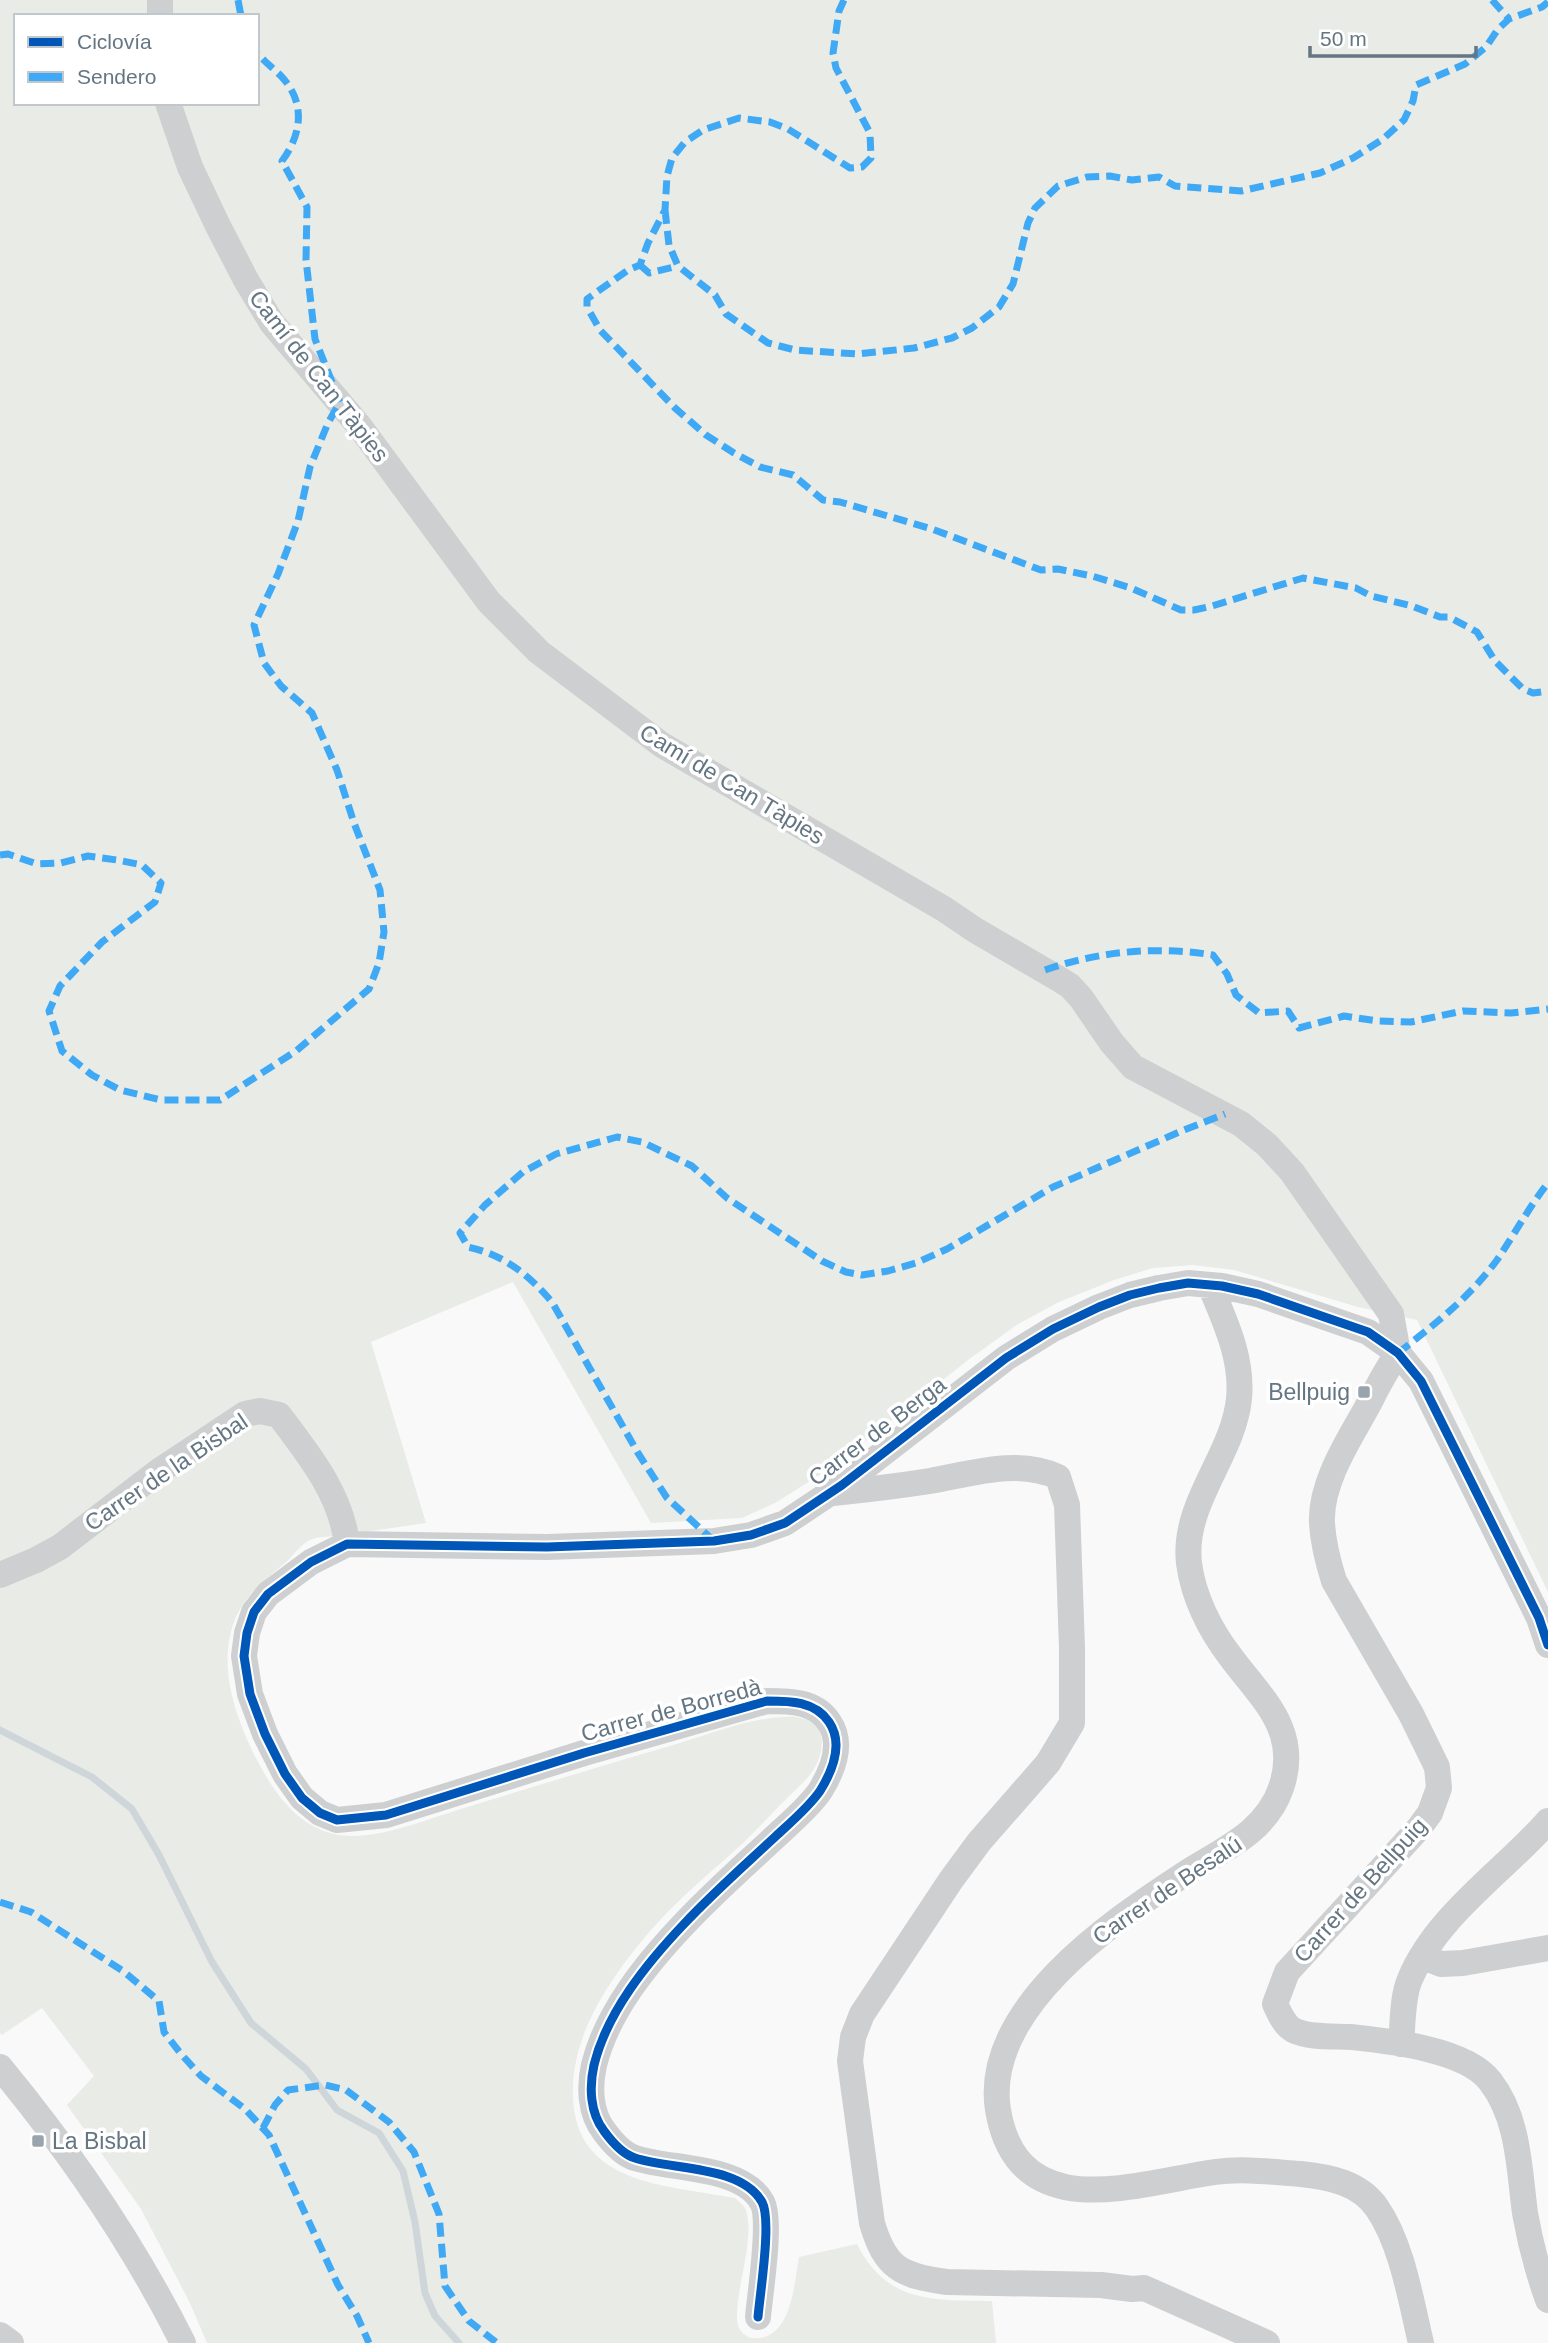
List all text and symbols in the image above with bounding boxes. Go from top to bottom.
legend [14,14,259,105]
scale bar [1310,14,1476,58]
text: 50 m [1320,27,1367,50]
text: Ciclovía [77,30,152,53]
text: Sendero [77,65,156,88]
street label: Camí de Can Tàpies [244,285,394,467]
street label: Camí de Can Tàpies [635,719,829,849]
street label: Carrer de Berga [803,1371,951,1491]
place label: Bellpuig [1268,1379,1350,1405]
marker: Bellpuig [1356,1384,1372,1400]
street label: Carrer de la Bisbal [80,1408,252,1536]
street label: Carrer de Borredà [578,1673,764,1747]
street label: Carrer de Bellpuig [1288,1812,1432,1968]
street label: Carrer de Besalú [1088,1831,1246,1949]
place label: La Bisbal [52,2128,147,2154]
marker: La Bisbal [30,2133,46,2149]

